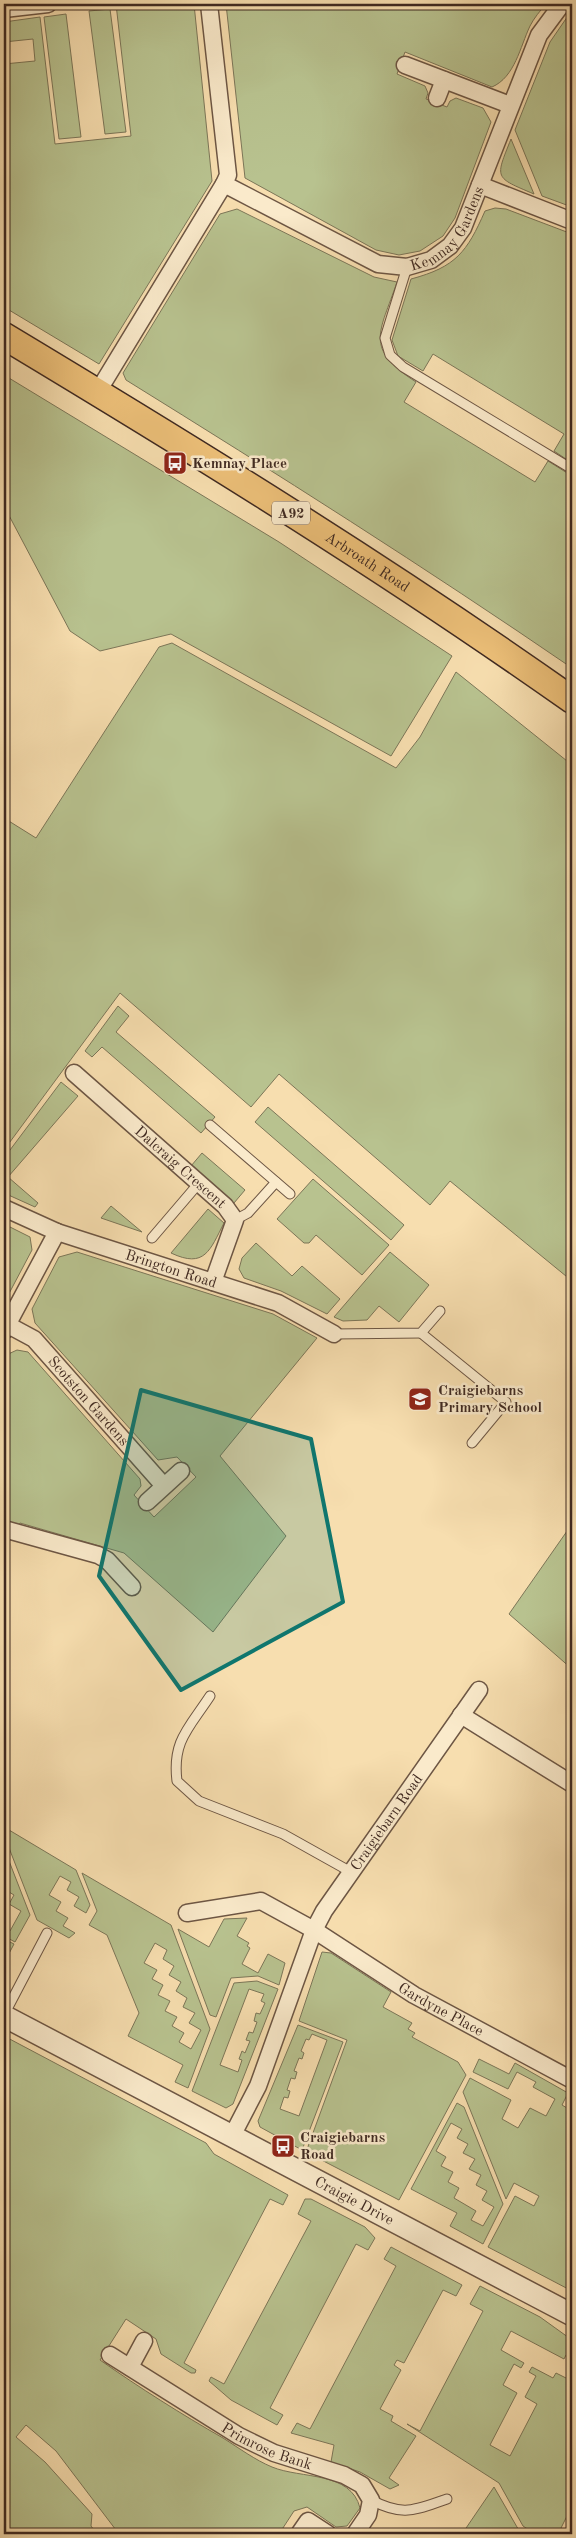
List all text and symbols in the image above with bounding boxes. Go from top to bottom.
street label: Kemnay Gardens [409,185,488,275]
bus stop icon: Kemnay Place [162,450,188,476]
place label: Kemnay Place [192,457,287,472]
road number: A92 [272,502,310,524]
street label: Arbroath Road [322,530,412,596]
street label: Dalcraig Crescent [131,1124,228,1212]
street label: Brington Road [123,1248,218,1292]
street label: Scotston Gardens [44,1354,131,1449]
place label: Craigiebarns Primary School [438,1384,543,1416]
school or university icon: Craigiebarns Primary School [407,1386,433,1412]
street label: Craigiebarn Road [349,1772,426,1874]
street label: Gardyne Place [395,1981,485,2040]
place label: Craigiebarns Road [300,2131,385,2163]
bus stop icon: Craigiebarns Road [270,2133,296,2159]
street label: Craigie Drive [312,2175,396,2229]
street label: Primrose Bank [218,2421,314,2473]

